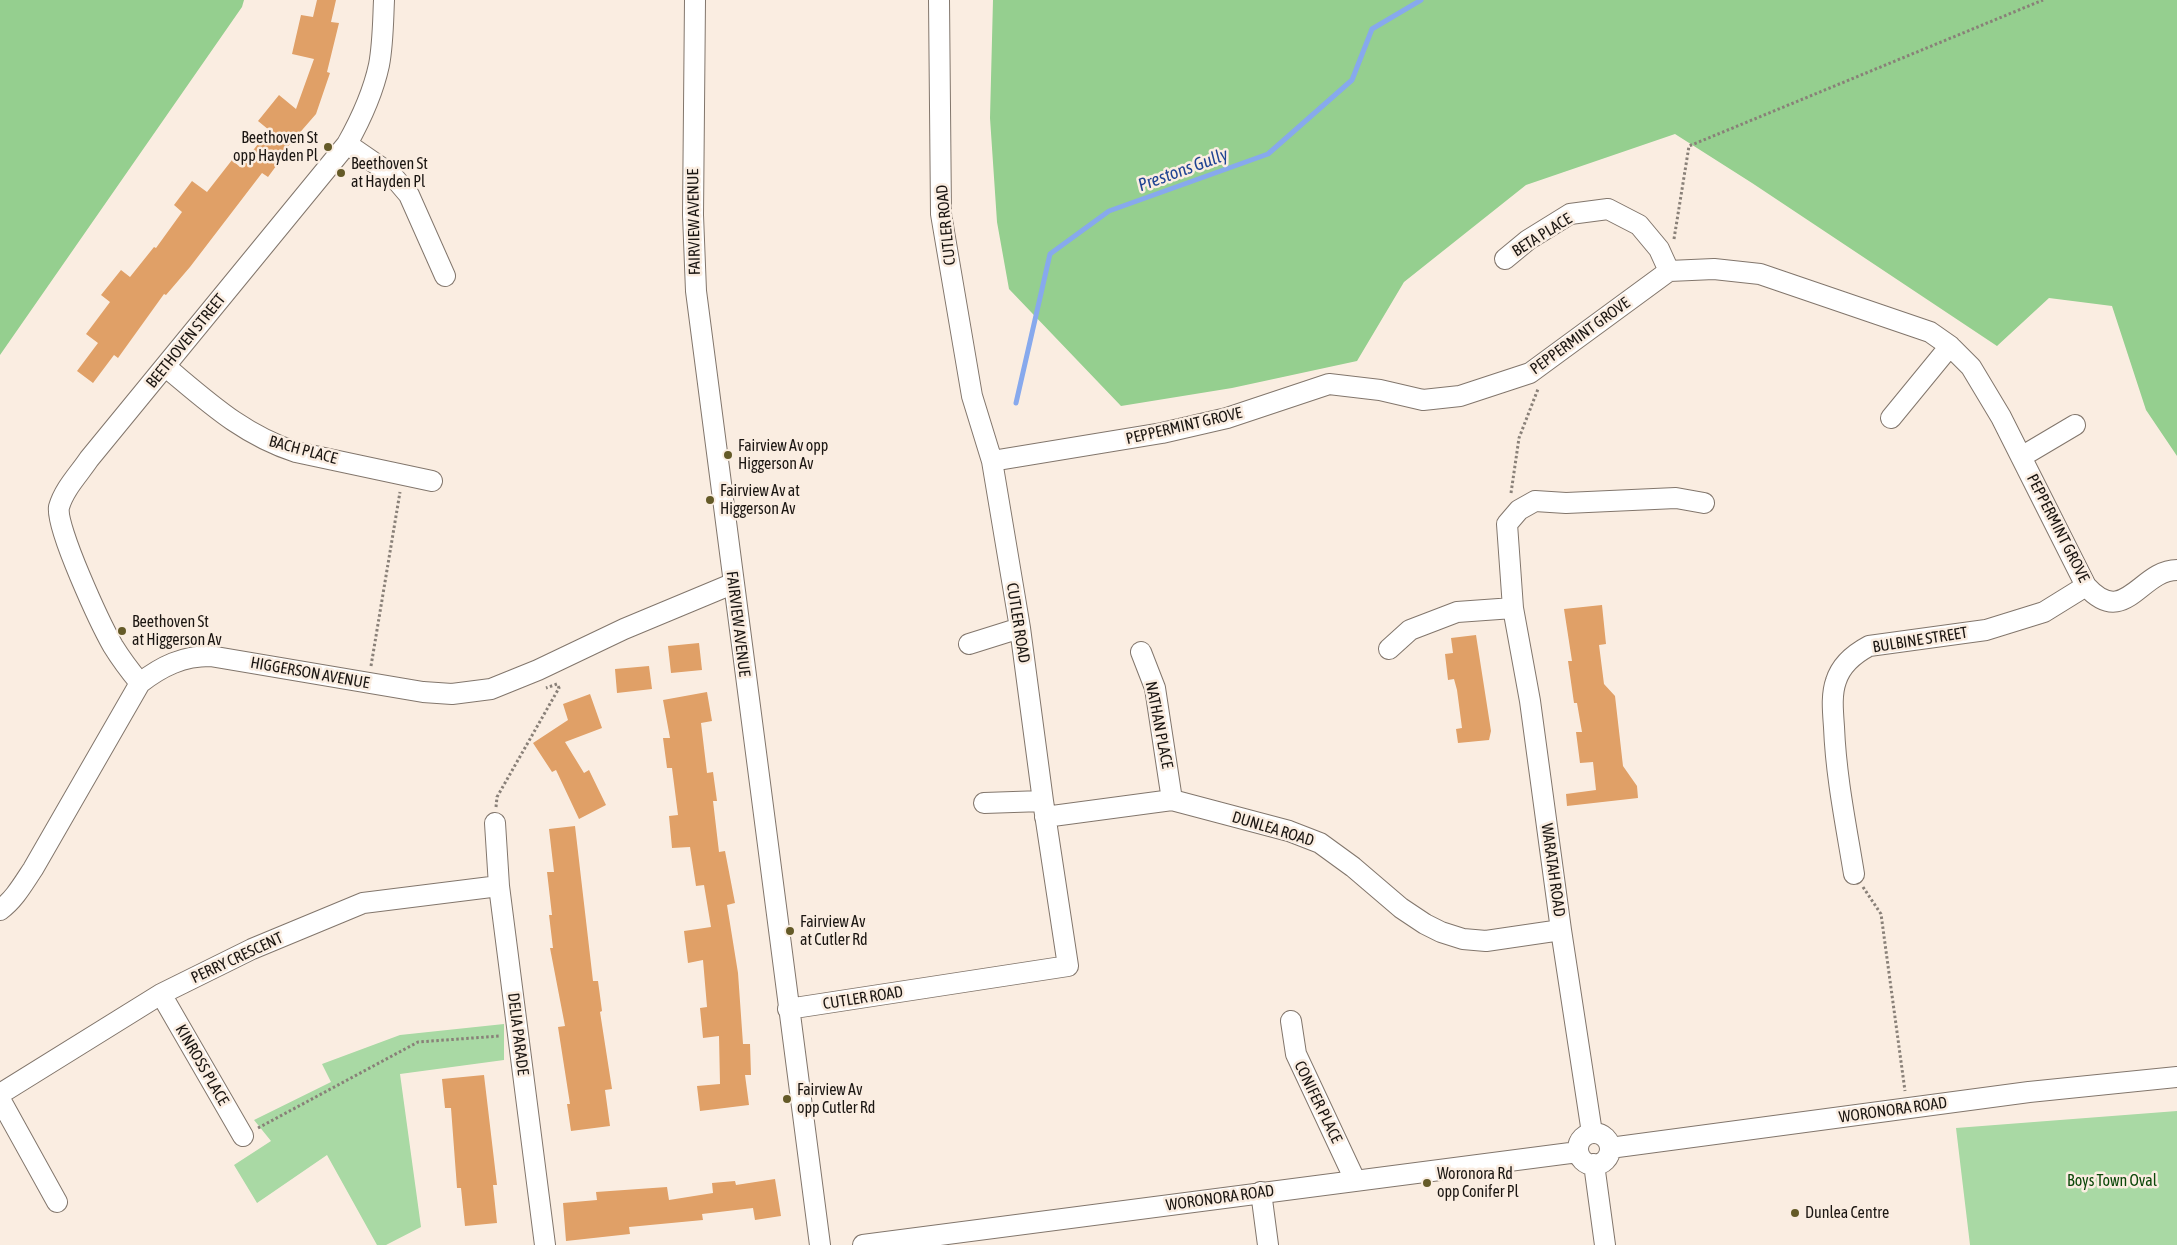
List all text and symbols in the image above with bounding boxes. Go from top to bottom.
place label: Beethoven St opp Hayden Pl [233,128,318,166]
marker: Beethoven St opp Hayden Pl [322,141,334,153]
water label: Prestons Gully [1135,144,1231,196]
place label: Beethoven St at Hayden Pl [351,154,428,192]
marker: Beethoven St at Hayden Pl [335,167,347,179]
street label: FAIRVIEW AVENUE [683,169,705,275]
street label: CUTLER ROAD [932,184,960,266]
street label: BETA PLACE [1509,209,1575,261]
street label: BEETHOVEN STREET [142,290,230,392]
street label: PEPPERMINT GROVE [1526,293,1634,379]
street label: PEPPERMINT GROVE [1124,403,1244,449]
street label: BACH PLACE [267,432,339,468]
place label: Fairview Av opp Higgerson Av [738,436,828,474]
marker: Fairview Av opp Higgerson Av [722,449,734,461]
street label: PEPPERMINT GROVE [2022,471,2094,585]
place label: Fairview Av at Higgerson Av [720,481,800,519]
marker: Fairview Av at Higgerson Av [704,494,716,506]
street label: FAIRVIEW AVENUE [722,570,754,678]
street label: CUTLER ROAD [1002,582,1034,664]
place label: Beethoven St at Higgerson Av [132,612,222,650]
street label: BULBINE STREET [1871,623,1969,657]
marker: Beethoven St at Higgerson Av [116,625,128,637]
street label: HIGGERSON AVENUE [249,653,371,693]
street label: NATHAN PLACE [1141,680,1177,770]
street label: DUNLEA ROAD [1230,807,1316,851]
street label: WARATAH ROAD [1537,822,1569,918]
place label: Fairview Av at Cutler Rd [800,912,868,950]
marker: Fairview Av at Cutler Rd [784,925,796,937]
street label: PERRY CRESCENT [188,928,286,988]
street label: CUTLER ROAD [822,982,904,1014]
street label: DELIA PARADE [503,992,533,1076]
street label: KINROSS PLACE [171,1021,233,1109]
street label: CONIFER PLACE [1290,1058,1346,1146]
place label: Fairview Av opp Cutler Rd [797,1080,875,1118]
marker: Fairview Av opp Cutler Rd [781,1093,793,1105]
street label: WORONORA ROAD [1838,1093,1948,1127]
place label: Woronora Rd opp Conifer Pl [1437,1164,1519,1202]
park label: Boys Town Oval [2067,1171,2157,1191]
marker: Woronora Rd opp Conifer Pl [1421,1177,1433,1189]
street label: WORONORA ROAD [1165,1181,1275,1215]
place label: Dunlea Centre [1805,1203,1889,1223]
marker: Dunlea Centre [1789,1207,1801,1219]

